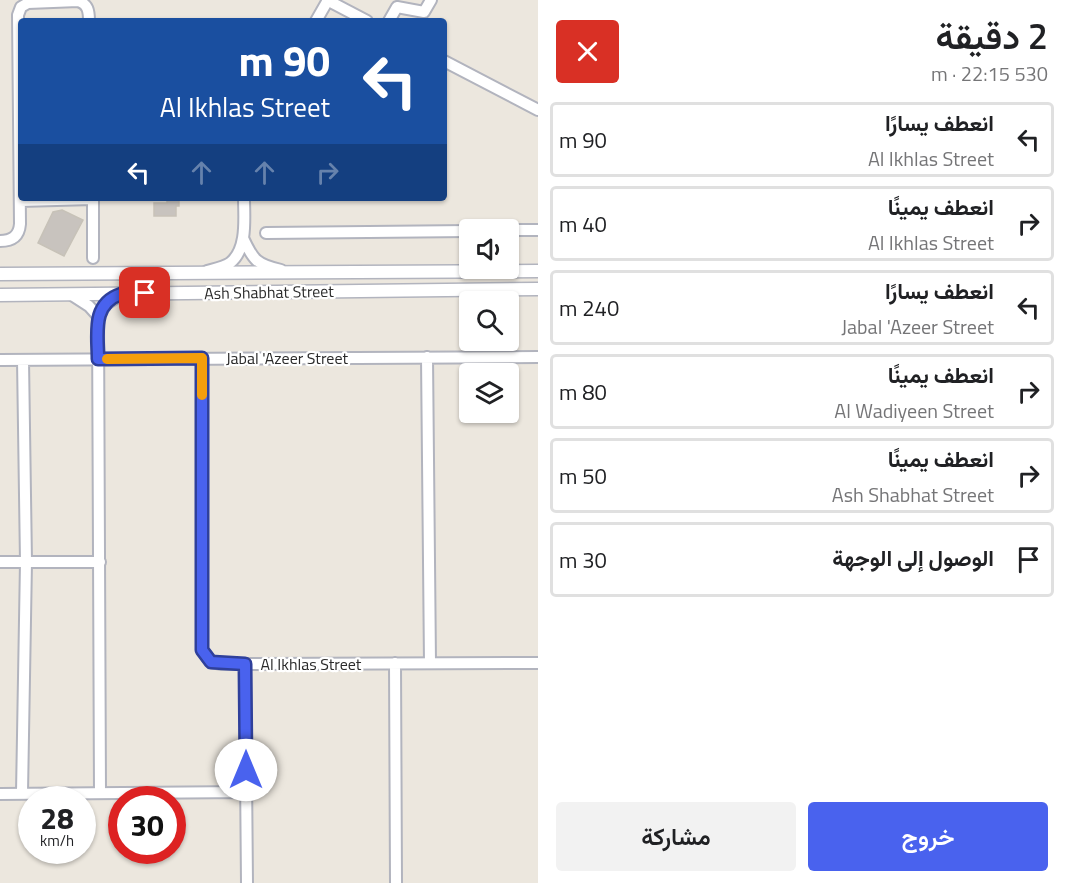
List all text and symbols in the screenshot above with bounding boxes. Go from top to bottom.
text: 2 دقيقة [935,8,1048,63]
button: close [556,20,619,83]
text: 90 m [238,28,330,92]
icon: left [351,42,429,120]
text: 530 m · 22:15 [931,58,1048,89]
text: Al Ikhlas Street [160,86,330,127]
text: انعطف يسارًا [885,106,994,140]
text: 90 m [559,123,607,157]
icon: left [1012,123,1045,156]
text: Al Ikhlas Street [868,143,994,174]
icon: left [122,156,155,189]
icon: ahead [185,156,218,189]
icon: ahead [248,156,281,189]
icon: right [311,156,344,189]
text: انعطف يمينًا [888,190,994,224]
text: 40 m [559,207,607,241]
icon: right [1012,207,1045,240]
map controls [459,219,519,423]
button: sound [459,219,519,279]
text: Al Ikhlas Street [868,227,994,258]
pin [119,267,170,318]
text: انعطف يسارًا [885,274,994,308]
icon: arrive [128,276,161,309]
street label: Ash Shabhat Street [204,279,334,305]
button: search [459,291,519,351]
text: 240 m [559,291,619,325]
icon: left [1012,291,1045,324]
text: Jabal 'Azeer Street [841,311,994,342]
street label: Jabal 'Azeer Street [226,346,348,370]
text: انعطف يمينًا [888,358,994,392]
button: layers [459,363,519,423]
text: 80 m [559,375,607,409]
icon: right [1012,375,1045,408]
text: Al Wadiyeen Street [834,395,994,426]
text: انعطف يمينًا [888,442,994,476]
text: 50 m [559,459,607,493]
icon: right [1012,459,1045,492]
text: Ash Shabhat Street [832,479,994,510]
text: الوصول إلى الوجهة [832,541,994,575]
text: 30 m [559,543,607,577]
icon: arrive [1012,543,1045,576]
street label: Al Ikhlas Street [261,652,362,676]
position arrow [214,738,278,802]
speed limit sign: 30 [108,786,186,864]
text: 28 [40,795,74,841]
button: مشاركة [556,802,796,871]
button: خروج [808,802,1048,871]
text: km/h [40,829,74,852]

